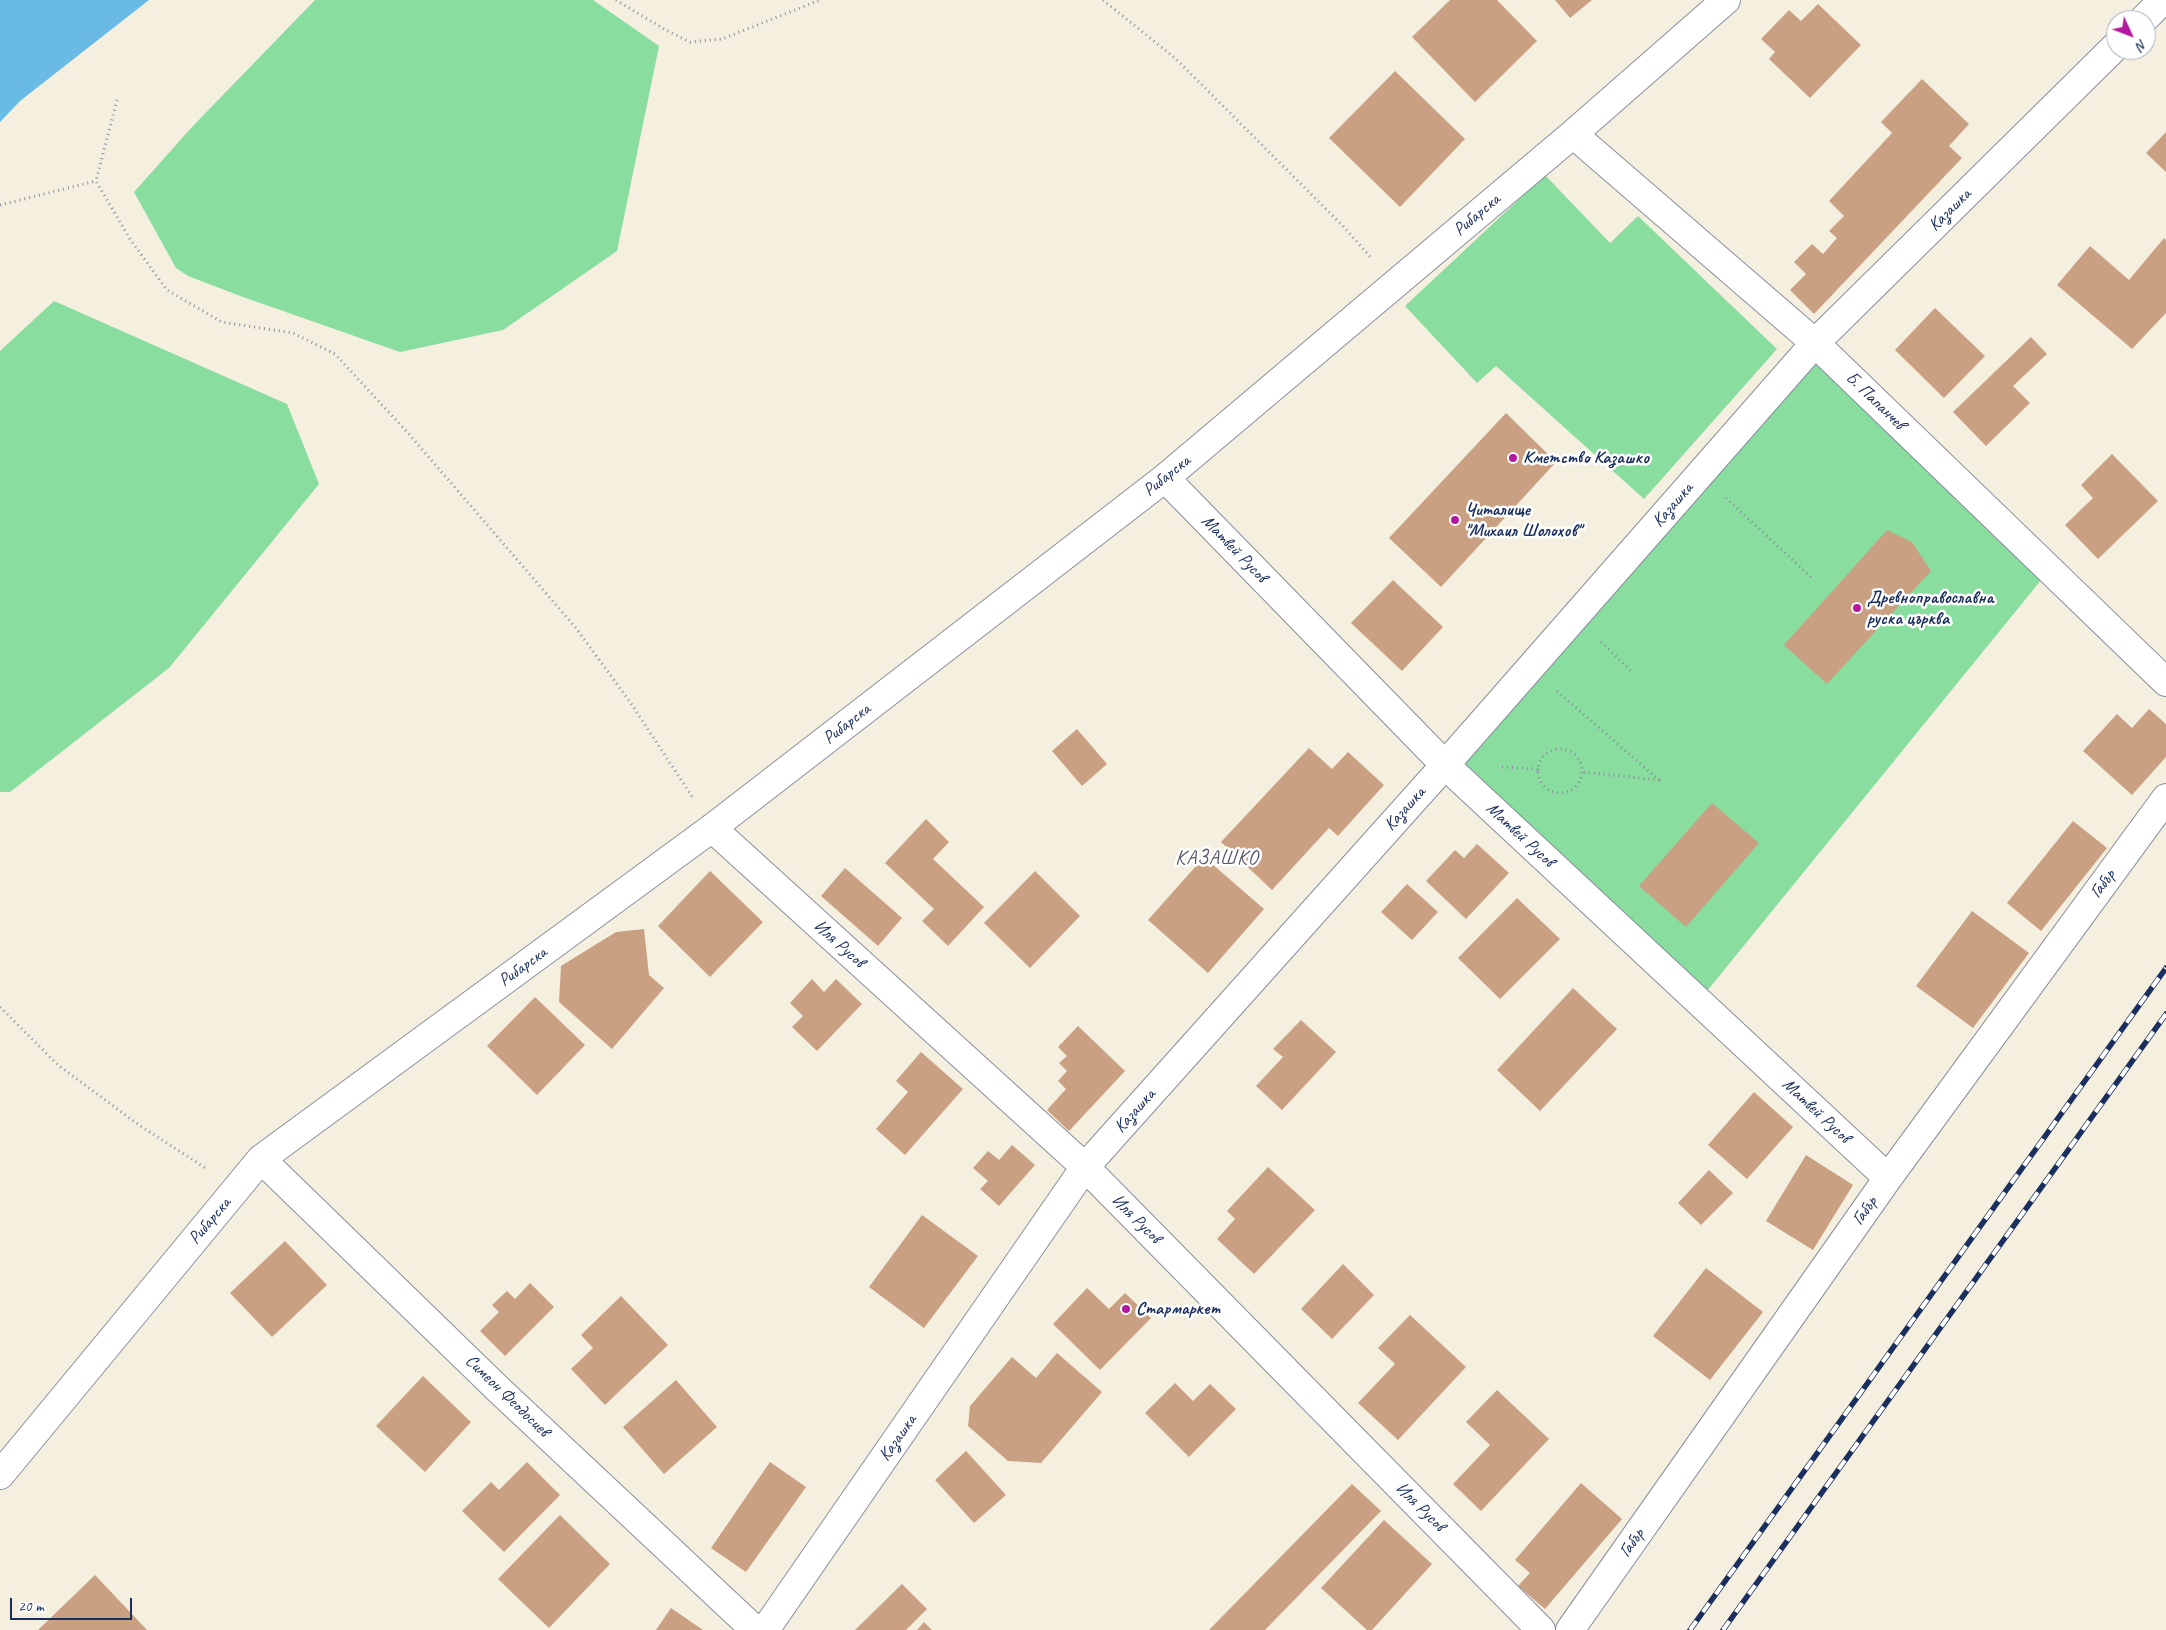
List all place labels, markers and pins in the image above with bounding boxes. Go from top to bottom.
place label: Кметство Казашко [1523,447,1649,469]
marker: Кметство Казашко [1507,452,1519,464]
place label: Читалище "Михаил Шолохов" [1465,499,1581,542]
marker: Читалище "Михаил Шолохов" [1449,514,1461,526]
place label: Древноправославна руска църква [1867,587,1993,630]
marker: Древноправославна руска църква [1851,602,1863,614]
place label: Стармаркет [1136,1298,1221,1320]
marker: Стармаркет [1120,1303,1132,1315]

